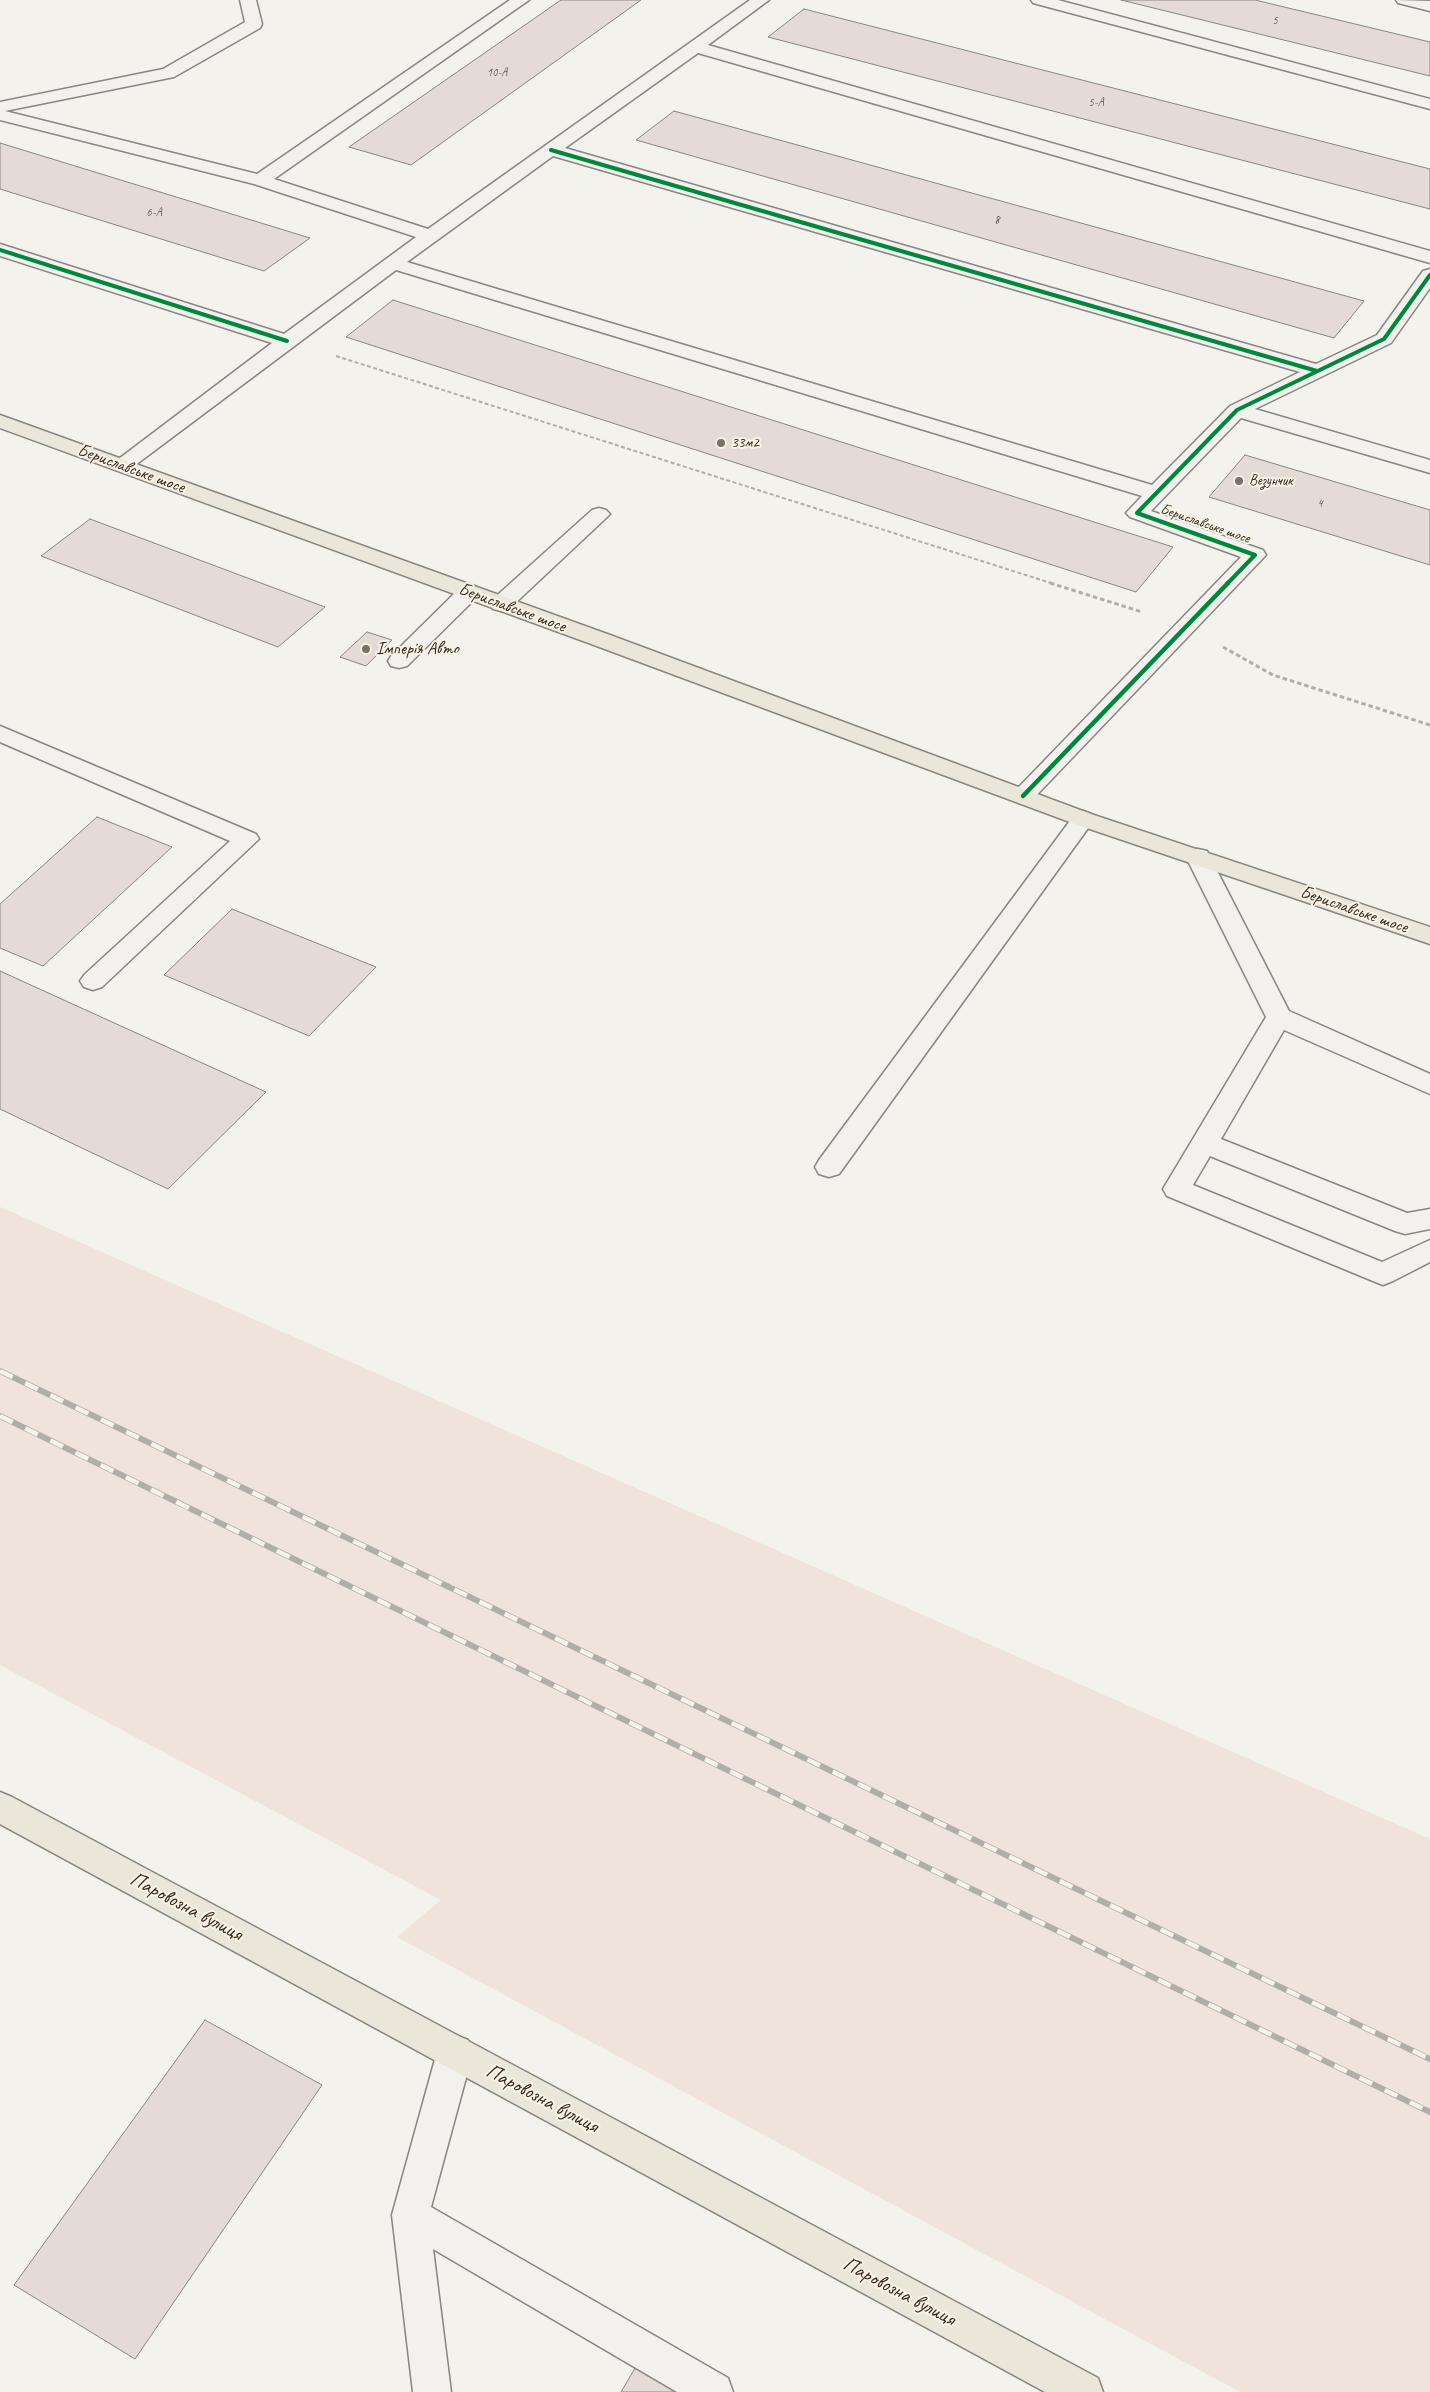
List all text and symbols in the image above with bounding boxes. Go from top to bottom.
house number: 5 [1272,14,1278,28]
house number: 10-А [487,66,507,80]
house number: 5-А [1088,96,1104,110]
house number: 6-А [146,206,162,220]
house number: 8 [994,214,1000,228]
place label: 33м2 [731,434,759,452]
marker: 33м2 [715,437,727,449]
street label: Бериславське шосе [74,440,188,498]
place label: Везунчик [1249,472,1292,490]
marker: Везунчик [1233,475,1245,487]
house number: 4 [1317,497,1323,511]
street label: Бериславське шосе [1158,500,1252,548]
street label: Бериславське шосе [455,579,569,637]
place label: Імперія Авто [376,638,459,660]
marker: Імперія Авто [360,643,372,655]
street label: Бериславське шосе [1297,881,1411,939]
street label: Паровозна вулиця [125,1867,247,1947]
street label: Паровозна вулиця [481,2059,603,2139]
street label: Паровозна вулиця [838,2252,960,2332]

